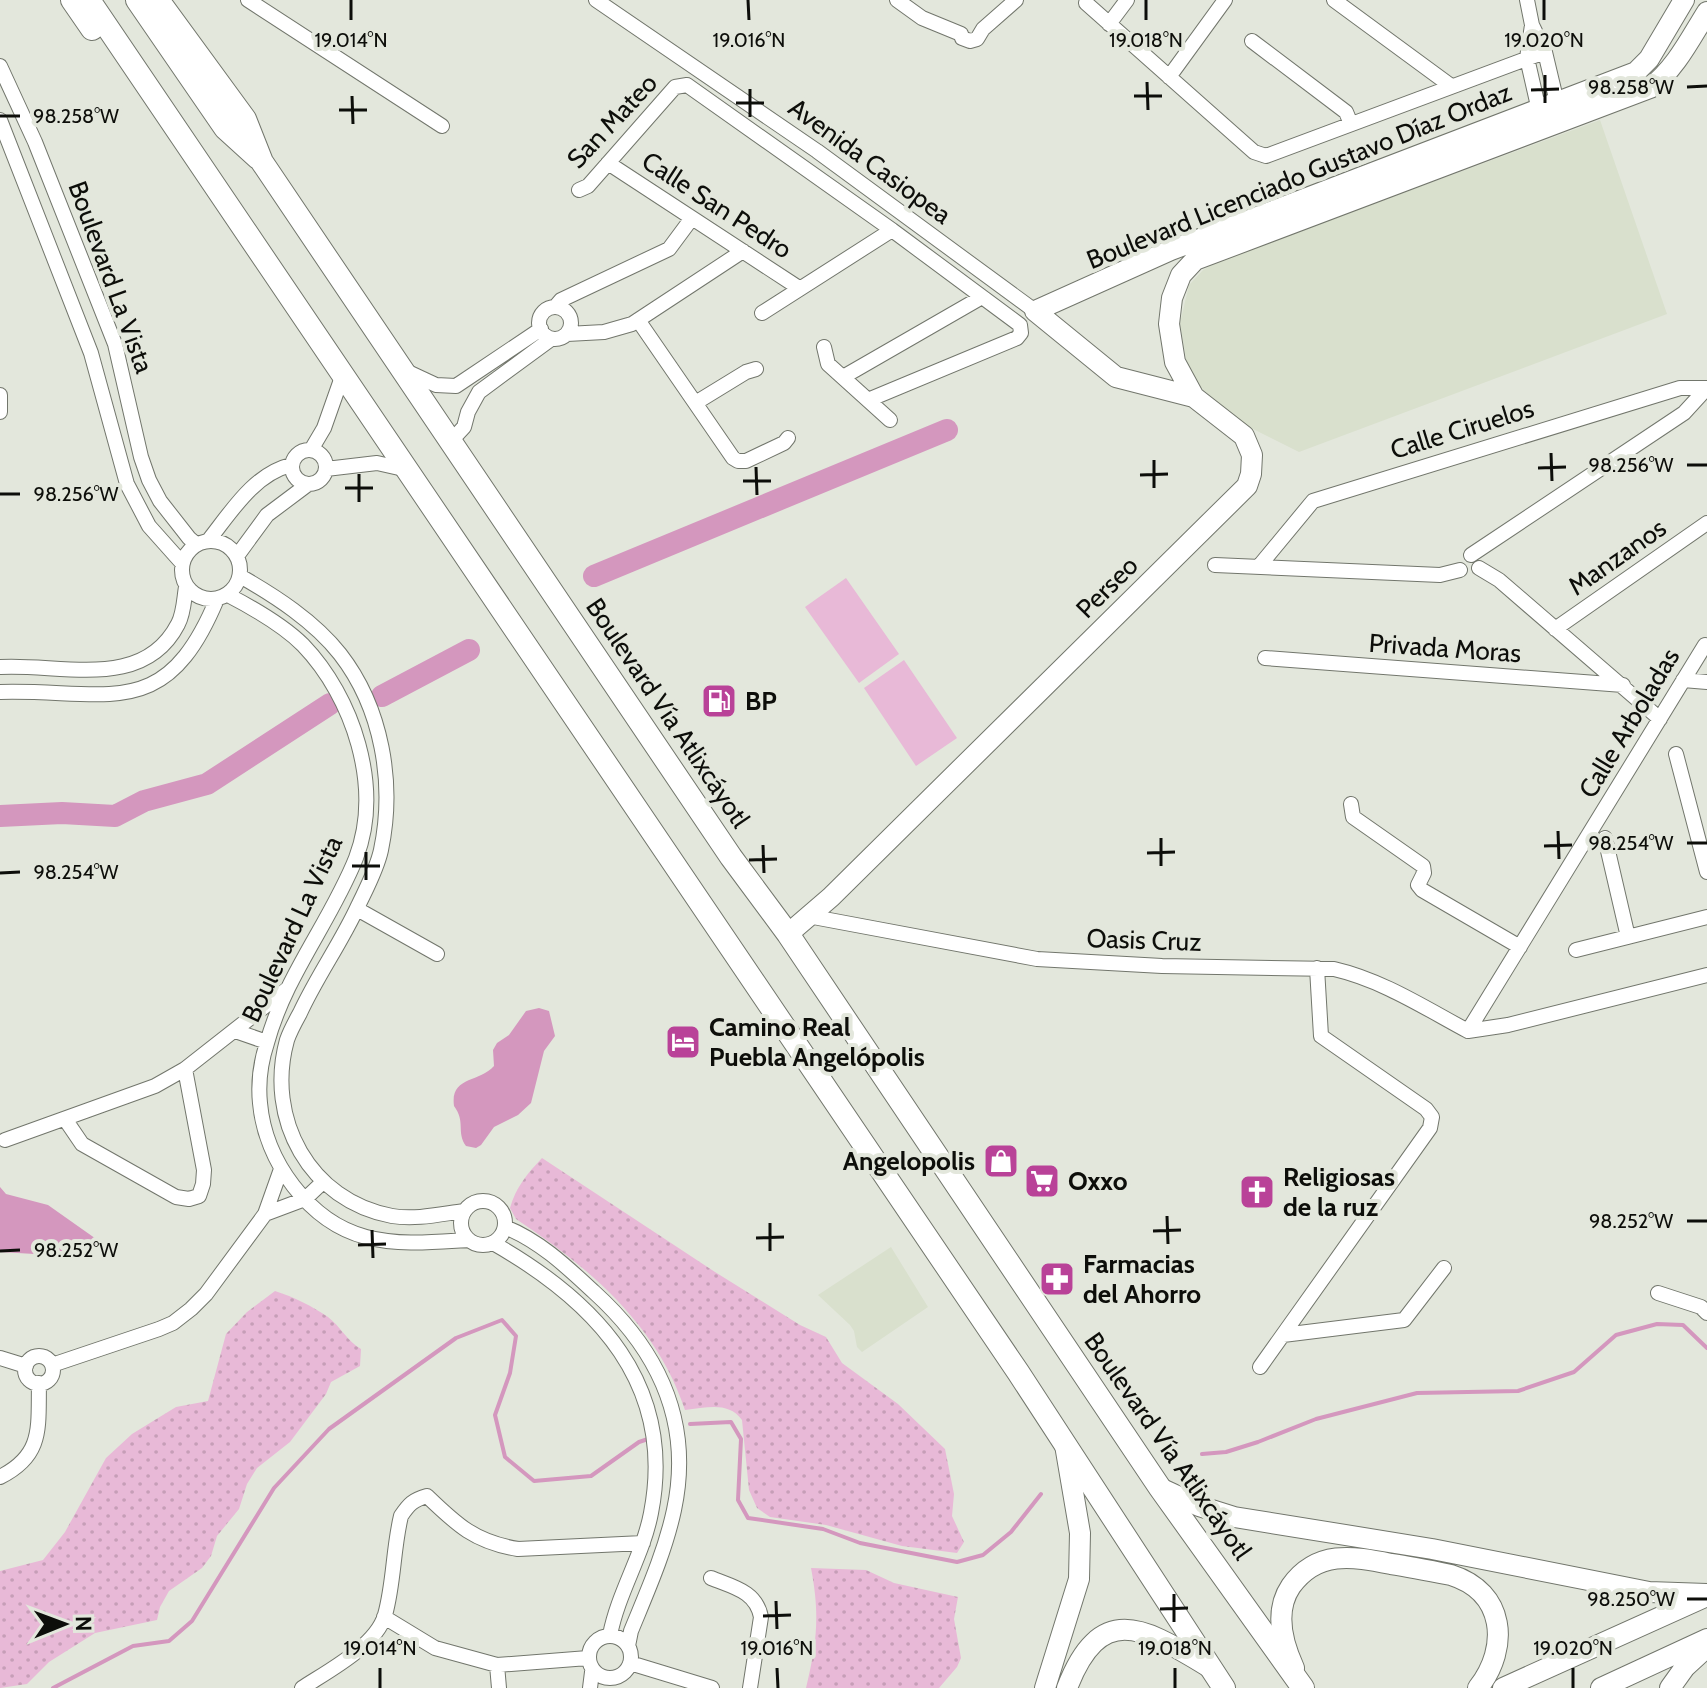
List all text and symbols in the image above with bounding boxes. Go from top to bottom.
text: 19.014°N [315,28,387,52]
text: 19.016°N [713,28,785,52]
text: 19.018°N [1109,28,1183,52]
text: 19.020°N [1504,28,1584,52]
street label: San Mateo [560,67,664,175]
text: 98.258°W [1588,75,1674,99]
street label: Boulevard Licenciado Gustavo Díaz Ordaz [1082,76,1516,276]
street label: Avenida Casiopea [782,91,958,231]
text: 98.258°W [33,104,119,128]
street label: Calle San Pedro [636,145,798,265]
street label: Boulevard La Vista [61,177,161,378]
street label: Calle Ciruelos [1386,392,1538,466]
text: 98.256°W [1589,453,1673,477]
text: 98.256°W [34,482,118,506]
street label: Manzanos [1562,512,1672,602]
street label: Perseo [1069,549,1145,625]
street label: Boulevard Vía Atlixcáyotl [579,592,757,834]
street label: Privada Moras [1368,627,1522,669]
street label: Calle Arboladas [1572,642,1686,804]
fuel station icon: BP [700,682,738,720]
place label: BP [745,685,777,717]
street label: Boulevard La Vista [235,830,349,1027]
text: 98.254°W [1588,831,1674,855]
text: 98.254°W [33,860,119,884]
street label: Oasis Cruz [1086,922,1202,958]
place label: Camino Real Puebla Angelópolis [709,1011,925,1073]
hotel icon: Camino Real Puebla Angelópolis [664,1023,702,1061]
shop icon: Angelopolis [982,1142,1020,1180]
place label: Angelopolis [843,1145,975,1177]
place label: Religiosas de la ruz [1283,1161,1395,1223]
supermarket icon: Oxxo [1023,1162,1061,1200]
place label: Oxxo [1068,1165,1128,1197]
church icon: Religiosas de la ruz [1238,1173,1276,1211]
text: 98.252°W [1589,1209,1673,1233]
text: 98.252°W [34,1238,118,1262]
place label: Farmacias del Ahorro [1083,1248,1201,1310]
pharmacy icon: Farmacias del Ahorro [1038,1260,1076,1298]
street label: Boulevard Vía Atlixcáyotl [1077,1326,1259,1566]
north arrow [24,1584,104,1664]
text: 98.250°W [1587,1587,1675,1611]
text: N [70,1616,97,1632]
text: 19.014°N [344,1636,416,1660]
text: 19.016°N [741,1636,813,1660]
text: 19.018°N [1138,1636,1212,1660]
text: 19.020°N [1533,1636,1613,1660]

